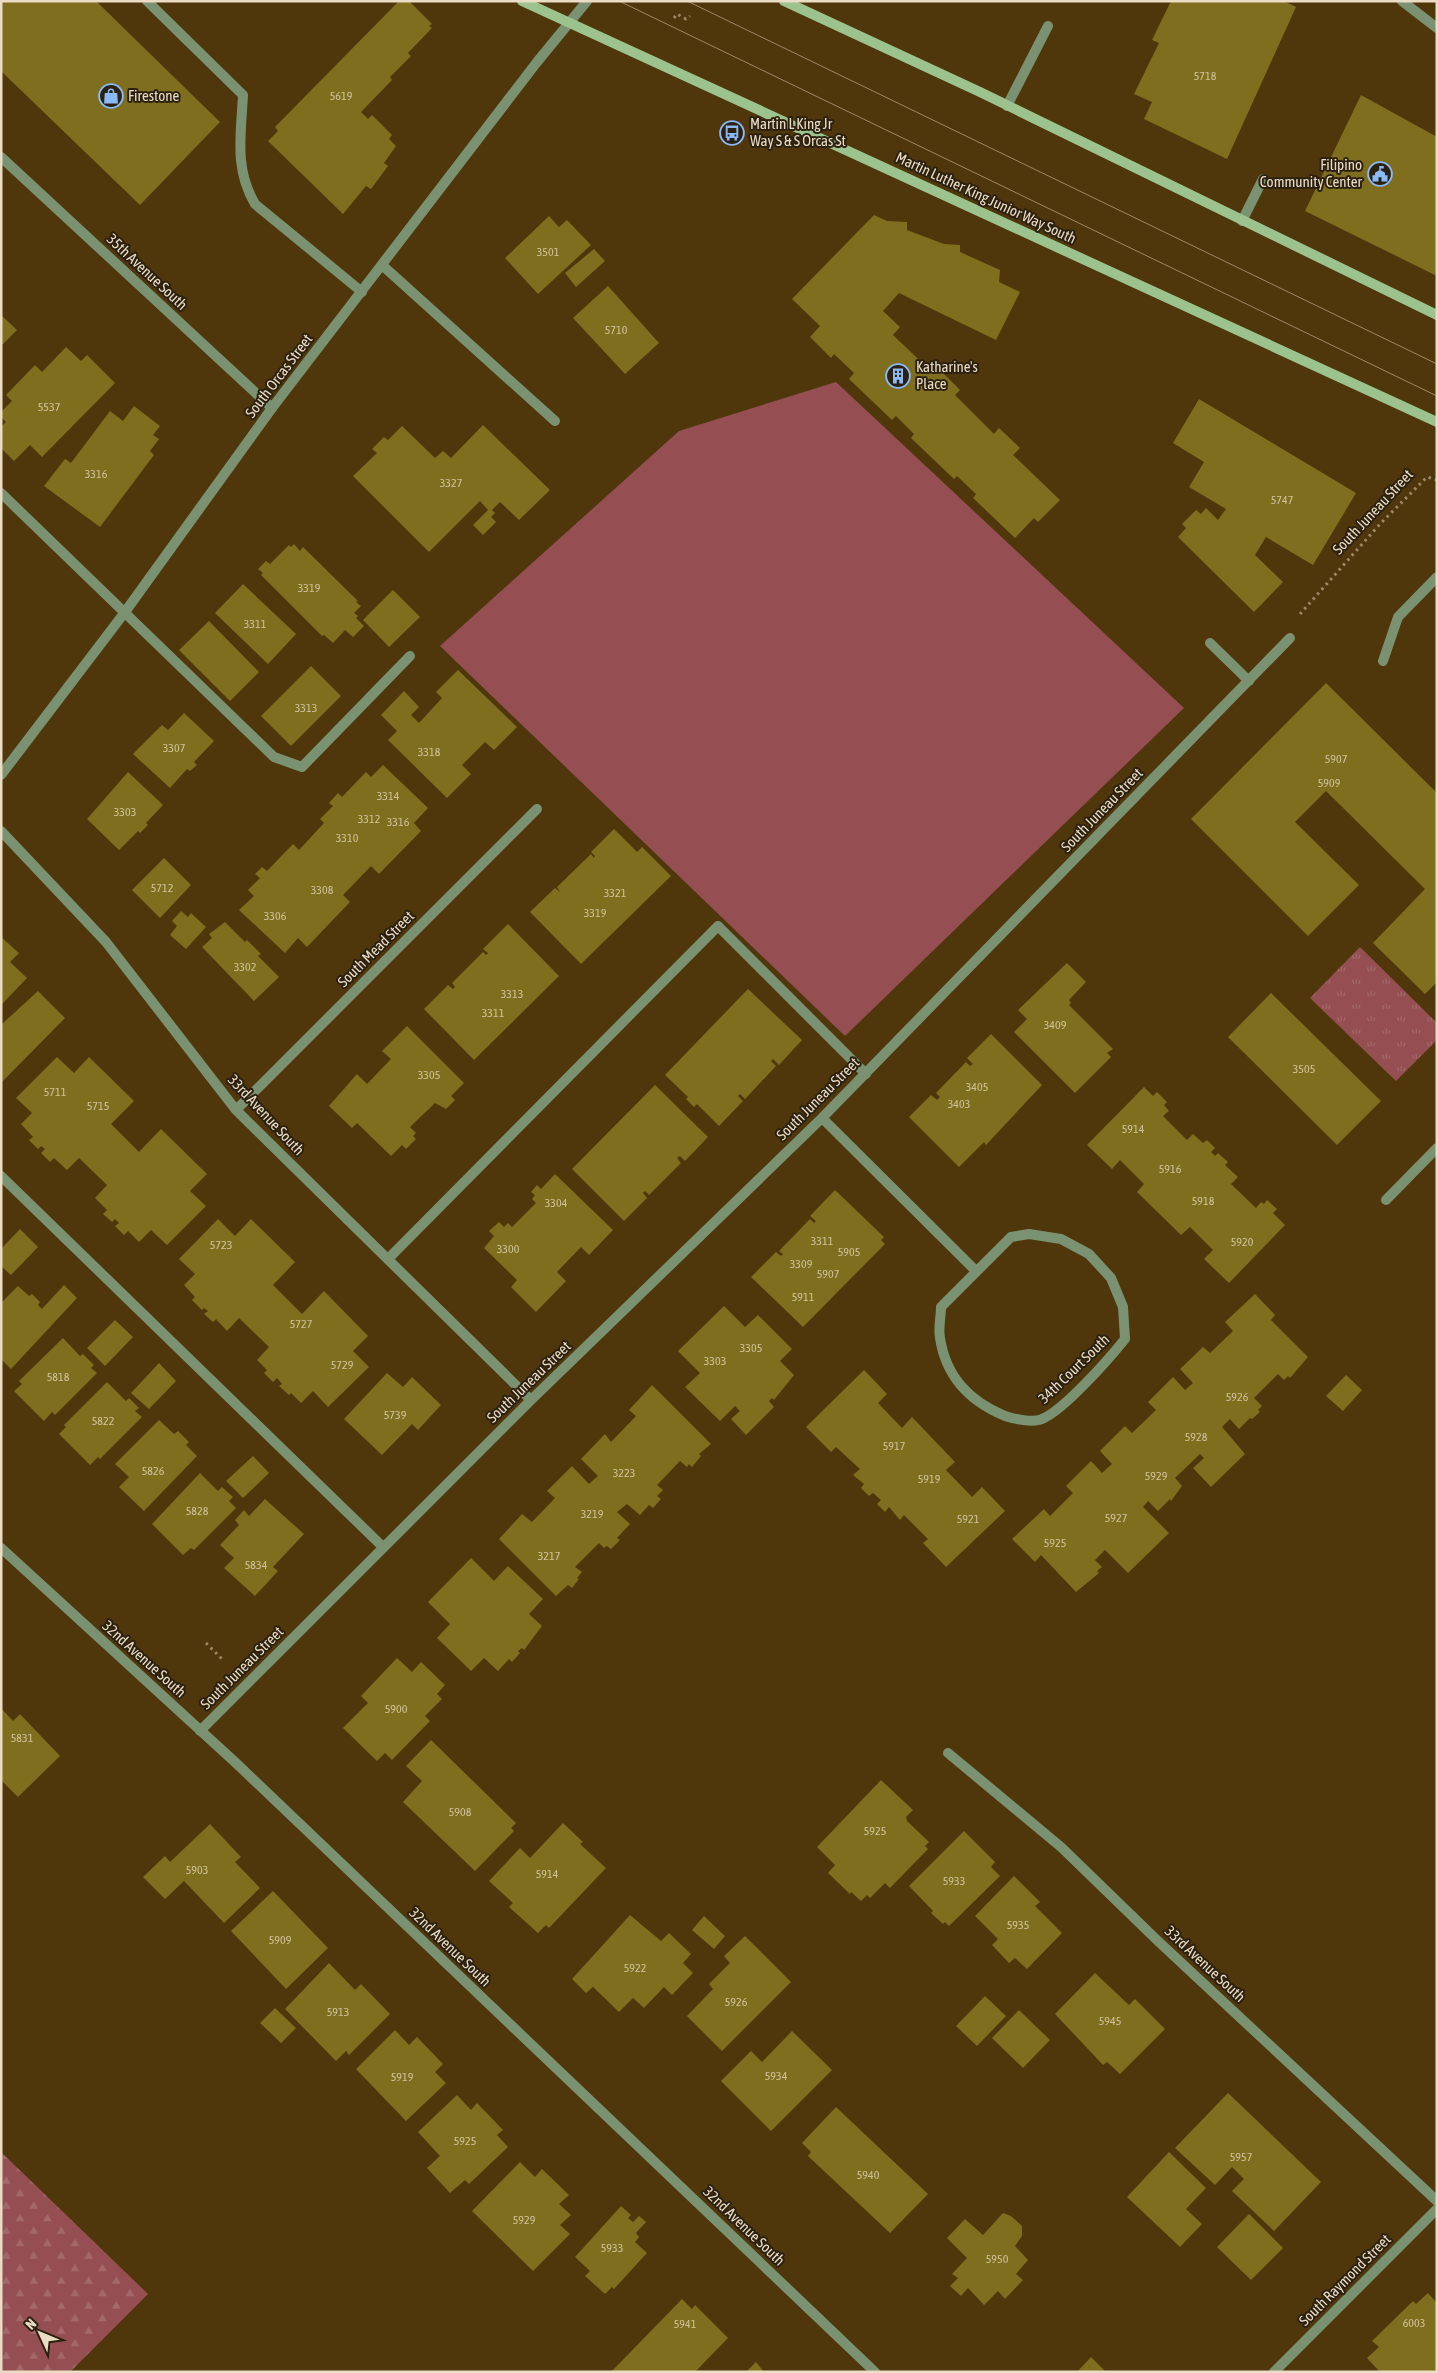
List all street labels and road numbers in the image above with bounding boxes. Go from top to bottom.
street label: Martin Luther King Junior Way South [893,148,1079,247]
street label: 35th Avenue South [104,230,191,313]
street label: South Orcas Street [242,331,316,421]
street label: South Juneau Street [1329,466,1416,558]
street label: South Juneau Street [1057,764,1146,855]
street label: South Mead Street [334,907,417,990]
street label: South Juneau Street [773,1054,862,1143]
street label: 33rd Avenue South [225,1071,308,1158]
street label: 34th Court South [1035,1331,1113,1407]
street label: South Juneau Street [483,1337,574,1426]
street label: 32nd Avenue South [99,1617,190,1701]
street label: South Juneau Street [197,1623,286,1712]
street label: 32nd Avenue South [406,1904,494,1990]
street label: 33rd Avenue South [1162,1922,1249,2005]
street label: 32nd Avenue South [700,2183,788,2269]
street label: South Raymond Street [1295,2230,1394,2329]

